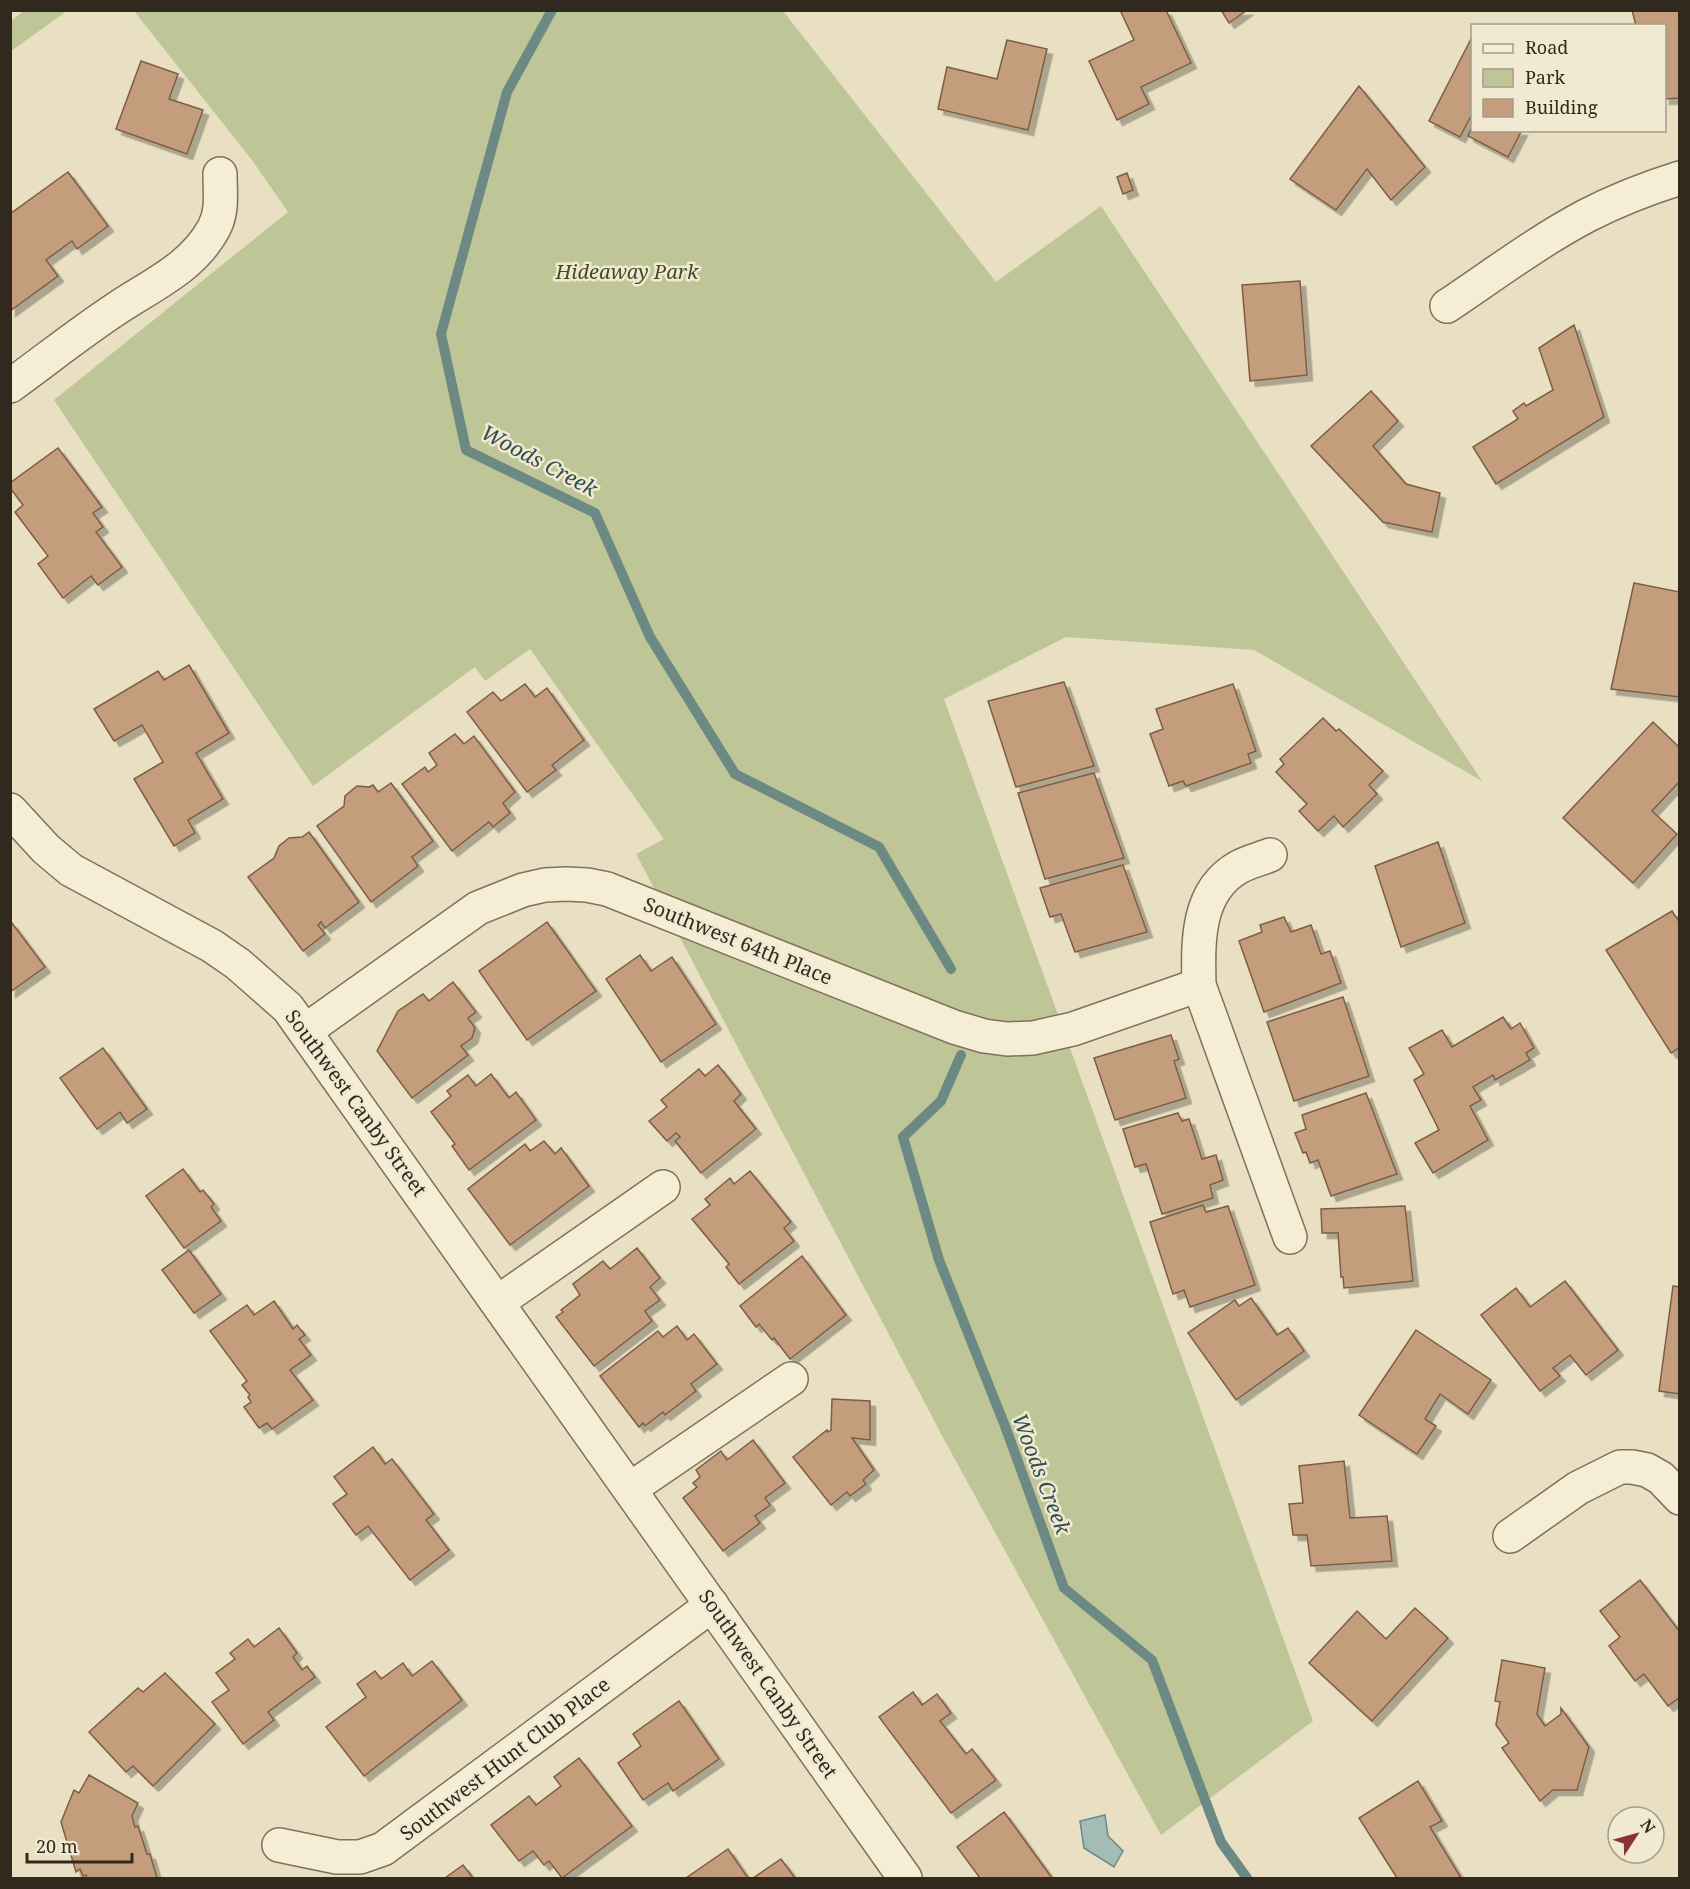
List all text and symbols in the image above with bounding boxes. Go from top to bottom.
legend [1471,24,1666,132]
text: Road [1525,35,1568,59]
text: Park [1525,65,1565,89]
text: Building [1525,95,1598,119]
park label: Hideaway Park [555,258,699,285]
water label: Woods Creek [477,418,603,503]
street label: Southwest 64th Place [640,890,837,991]
street label: Southwest Canby Street [279,1004,433,1202]
water label: Woods Creek [1006,1409,1078,1539]
street label: Southwest Canby Street [693,1584,844,1783]
street label: Southwest Hunt Club Place [394,1671,615,1847]
north arrow [1606,1805,1666,1865]
text: N [1636,1815,1661,1838]
scale bar [27,1826,132,1864]
text: 20 m [36,1834,78,1858]

